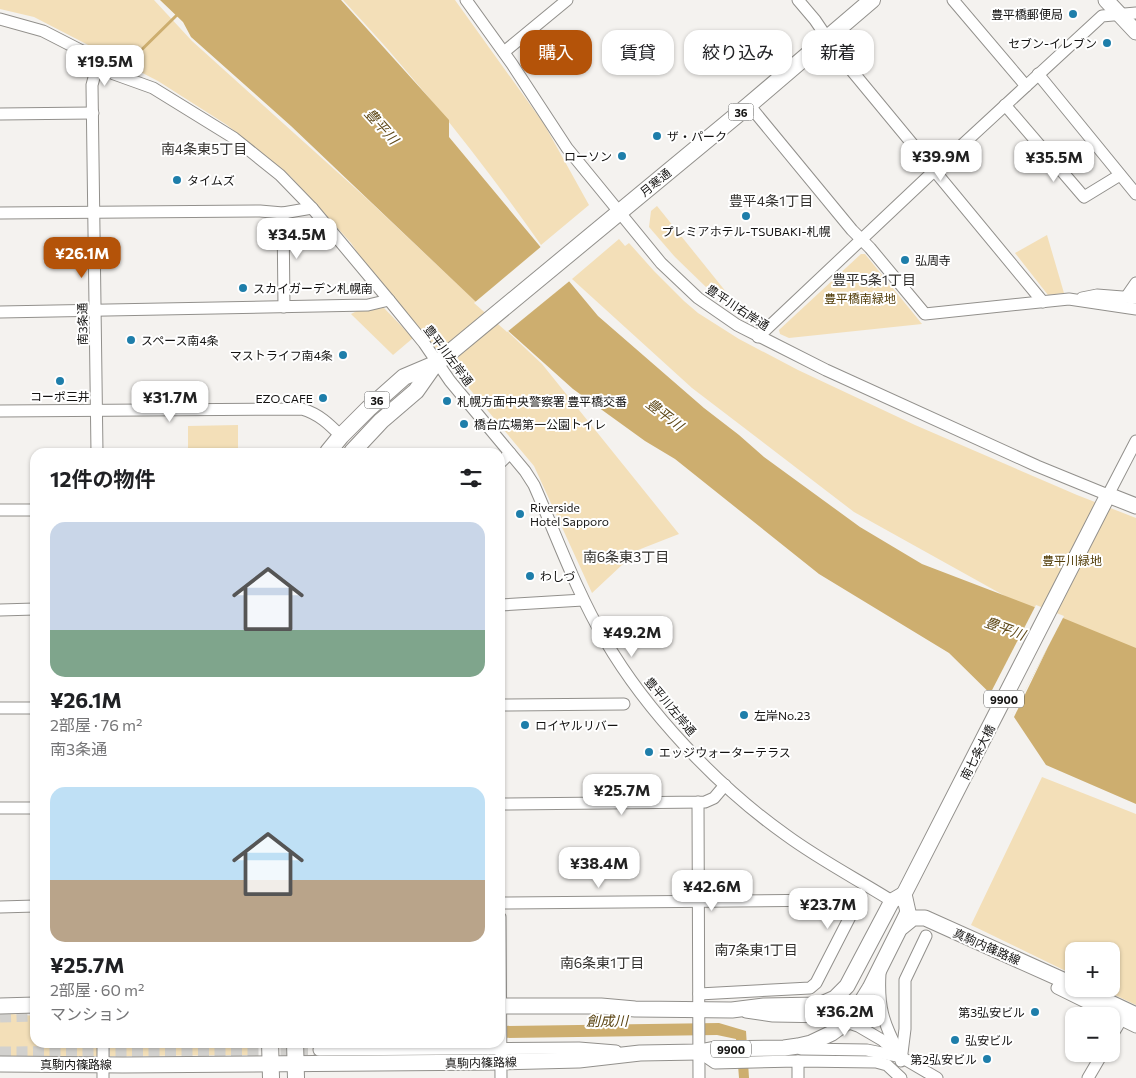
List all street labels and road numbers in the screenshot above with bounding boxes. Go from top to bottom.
road number: 36 [728,104,754,120]
street label: 月寒通 [637,165,673,199]
street label: 豊平川右岸通 [704,282,772,332]
street label: 南3条通 [75,302,89,346]
street label: 豊平川左岸通 [422,322,476,388]
road number: 36 [364,392,390,408]
street label: 豊平川左岸通 [642,674,700,738]
road number: 9900 [984,691,1024,708]
street label: 南七条大橋 [957,722,997,782]
street label: 真駒内篠路線 [951,925,1023,967]
road number: 9900 [711,1040,751,1058]
street label: 真駒内篠路線 [445,1054,517,1070]
street label: 真駒内篠路線 [40,1057,112,1071]

